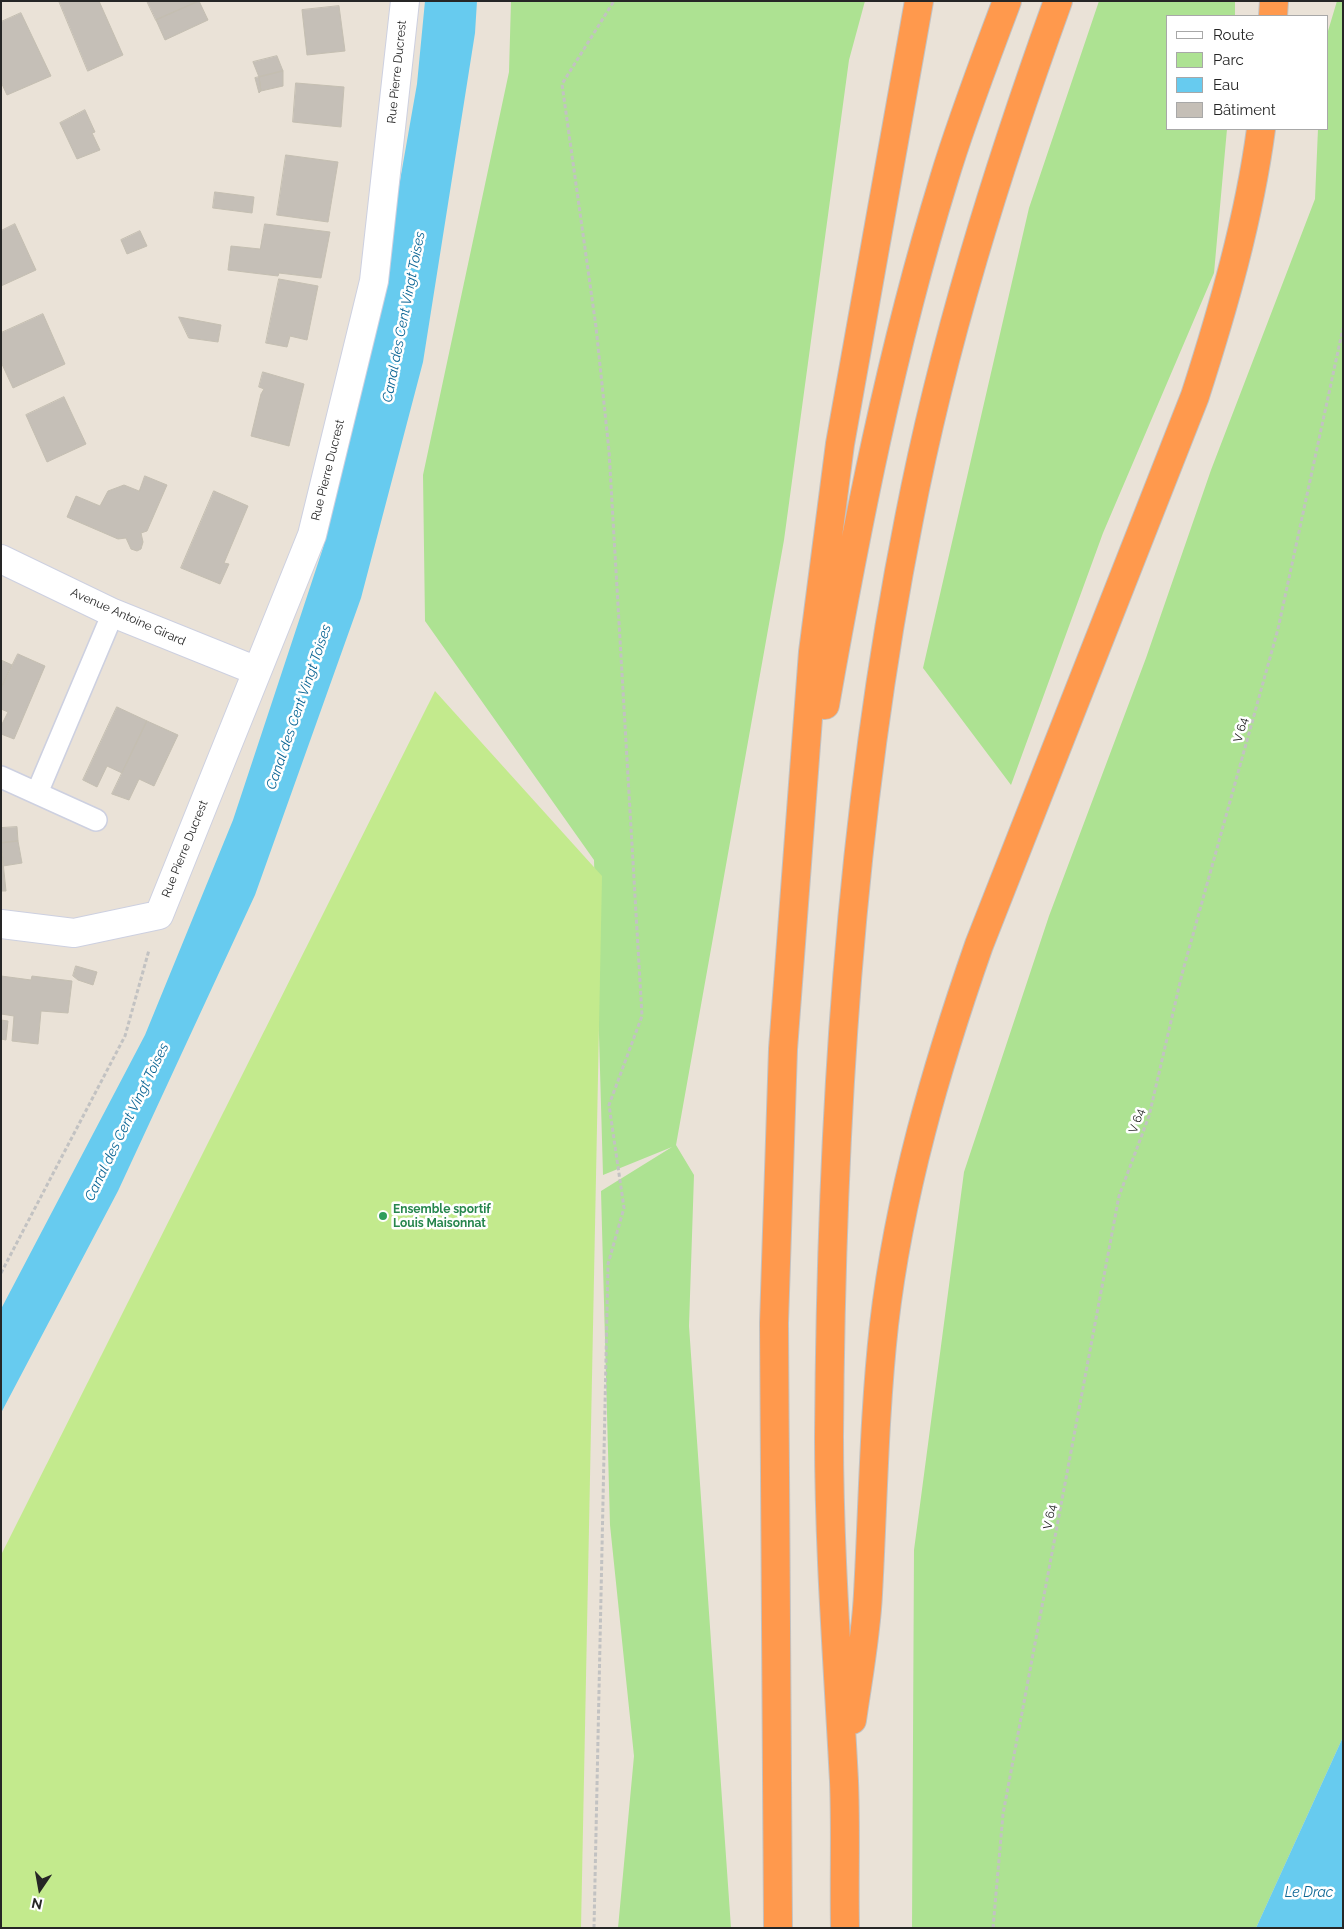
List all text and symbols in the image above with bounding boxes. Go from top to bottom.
legend [1166,15,1329,130]
street label: Rue Pierre Ducrest [384,20,410,124]
text: Route [1213,26,1254,44]
text: Parc [1213,51,1244,69]
text: Eau [1213,76,1239,94]
text: Bâtiment [1213,101,1276,119]
water label: Canal des Cent Vingt Toises [379,230,429,404]
street label: Rue Pierre Ducrest [308,418,348,522]
street label: Avenue Antoine Girard [68,585,188,649]
water label: Canal des Cent Vingt Toises [263,622,335,792]
street label: V 64 [1231,716,1251,744]
street label: Rue Pierre Ducrest [159,798,211,900]
water label: Canal des Cent Vingt Toises [81,1040,173,1204]
street label: V 64 [1126,1107,1148,1135]
place label: Ensemble sportif Louis Maisonnat [393,1202,491,1230]
marker: Ensemble sportif Louis Maisonnat [377,1210,389,1222]
street label: V 64 [1041,1503,1059,1531]
north arrow [15,1864,65,1914]
water label: Le Drac [1285,1885,1333,1901]
text: N [30,1895,44,1913]

